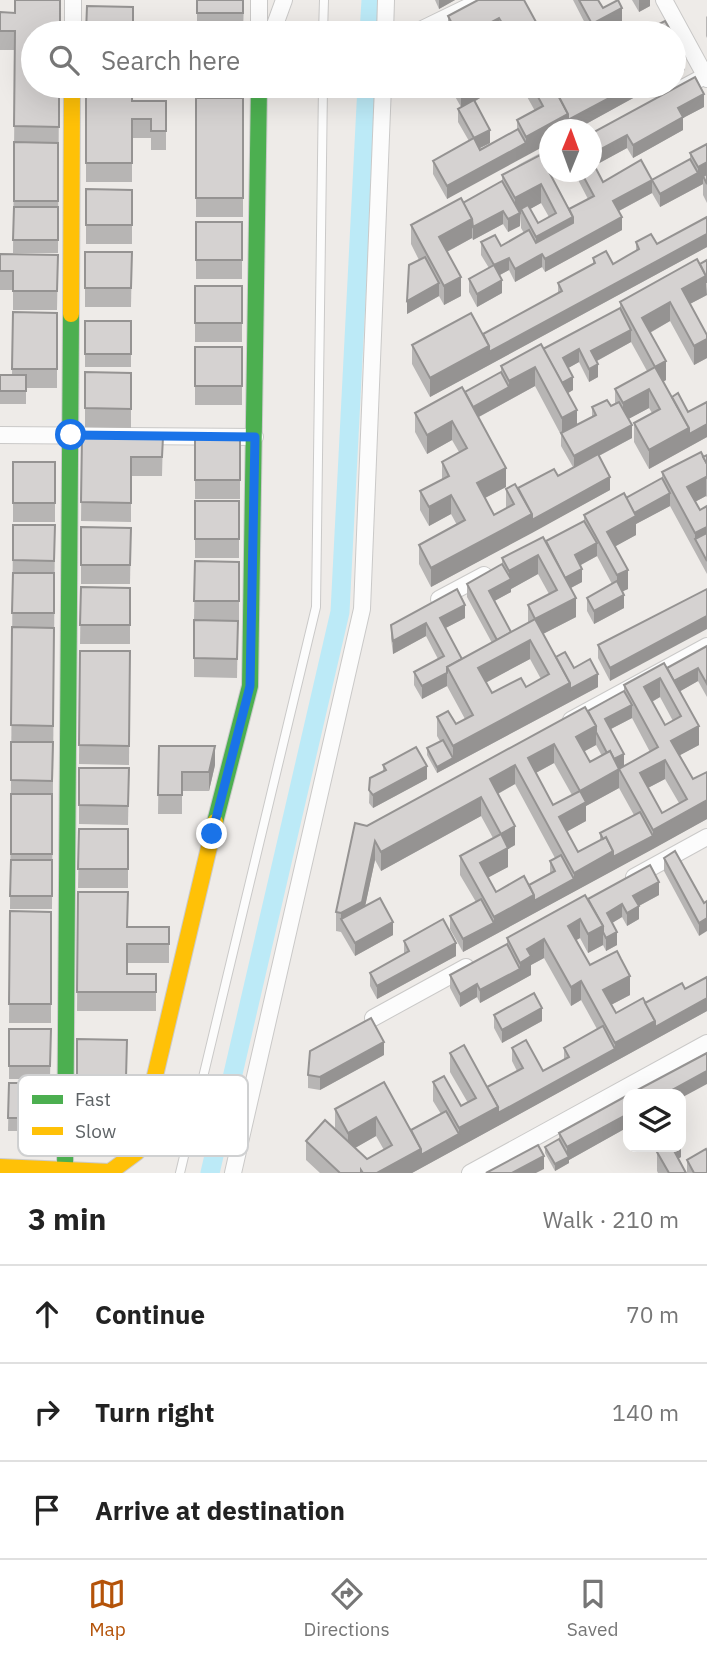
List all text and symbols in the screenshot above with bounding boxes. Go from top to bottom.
search box [21,21,686,98]
icon: search [45,41,83,79]
text: Search here [101,43,240,77]
north arrow [539,119,602,182]
route start [55,419,86,450]
route end [196,818,227,849]
legend [18,1075,248,1156]
text: Fast [75,1087,111,1111]
map controls [623,1089,686,1152]
button: layers [623,1089,686,1152]
text: Slow [75,1119,116,1143]
text: 3 min [28,1199,106,1238]
text: Walk · 210 m [543,1204,679,1234]
icon: ahead [28,1295,66,1333]
text: Continue [95,1297,205,1331]
text: 70 m [626,1299,679,1329]
icon: right [28,1393,66,1431]
text: Turn right [95,1395,214,1429]
text: 140 m [612,1397,679,1427]
icon: arrive [28,1491,66,1529]
text: Arrive at destination [95,1493,345,1527]
tab: Map [88,1575,126,1641]
tab: Directions [303,1575,390,1641]
tab: Saved [567,1575,619,1641]

